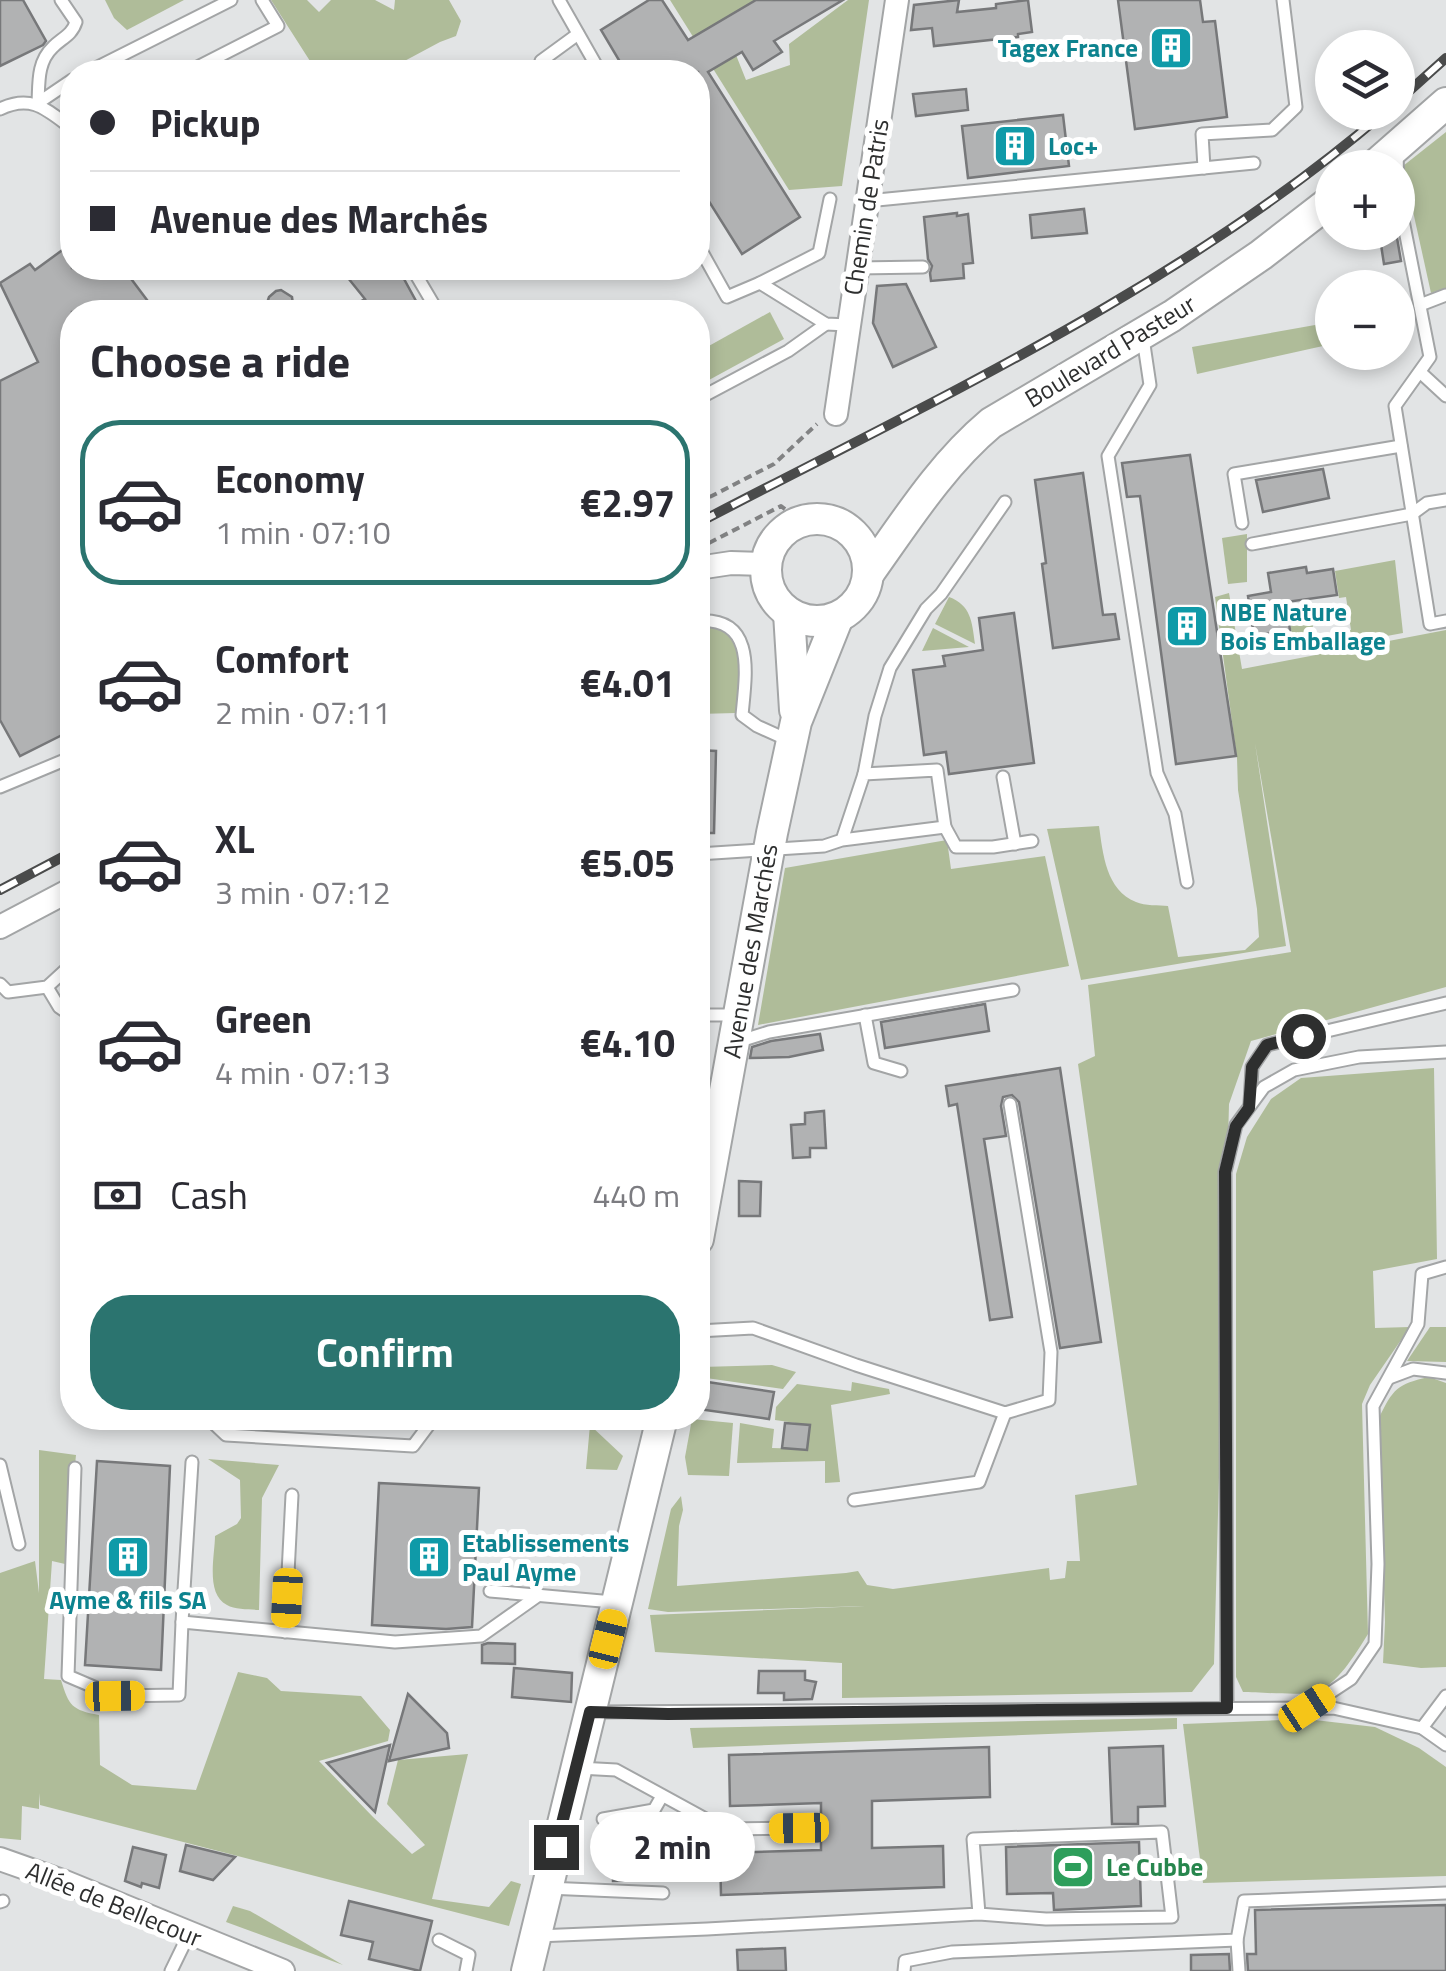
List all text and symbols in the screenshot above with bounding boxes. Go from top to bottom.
building icon: Tagex France [1148,25,1194,71]
place label: Tagex France [998,29,1138,67]
map controls [1315,30,1415,370]
button: layers [1315,30,1415,130]
text: Pickup [150,94,260,152]
street label: Chemin de Patris [833,116,899,298]
building icon: Loc+ [992,123,1038,169]
place label: Loc+ [1048,127,1098,165]
button: + [1315,150,1415,250]
text: Avenue des Marchés [150,190,488,248]
button: − [1315,270,1415,370]
street label: Boulevard Pasteur [1017,285,1203,417]
text: Choose a ride [90,326,350,394]
text: Economy [215,450,365,508]
icon: car [95,458,185,548]
text: €2.97 [580,474,675,532]
text: 1 min · 07:10 [215,508,391,556]
place label: NBE Nature Bois Emballage [1220,593,1386,660]
building icon: NBE Nature Bois Emballage [1164,603,1210,649]
text: Comfort [215,630,349,688]
icon: car [95,638,185,728]
text: €4.01 [580,654,675,712]
text: 2 min · 07:11 [215,688,391,736]
text: XL [215,810,255,868]
icon: car [95,818,185,908]
text: €5.05 [580,834,675,892]
street label: Avenue des Marchés [712,841,788,1061]
text: 3 min · 07:12 [215,868,391,916]
text: Green [215,990,312,1048]
icon: car [95,998,185,1088]
text: €4.10 [580,1014,675,1072]
route start [1281,1014,1326,1059]
text: 4 min · 07:13 [215,1048,391,1096]
text: Cash [170,1166,248,1224]
icon: cash [90,1168,145,1223]
text: 440 m [592,1171,680,1219]
button: Confirm [90,1295,680,1410]
place label: Etablissements Paul Ayme [462,1524,629,1591]
building icon: Ayme & fils SA [105,1534,151,1580]
building icon: Etablissements Paul Ayme [406,1534,452,1580]
car [270,1567,304,1629]
place label: Ayme & fils SA [49,1581,207,1619]
car [586,1606,630,1672]
car [1274,1679,1340,1737]
car [85,1680,145,1712]
callout: 2 min [591,1812,756,1882]
car [769,1812,829,1844]
text: 2 min [634,1823,711,1871]
route end [534,1825,579,1870]
sports icon: Le Cubbe [1050,1844,1096,1890]
place label: Le Cubbe [1106,1848,1203,1886]
street label: Allée de Bellecour [20,1851,208,1957]

